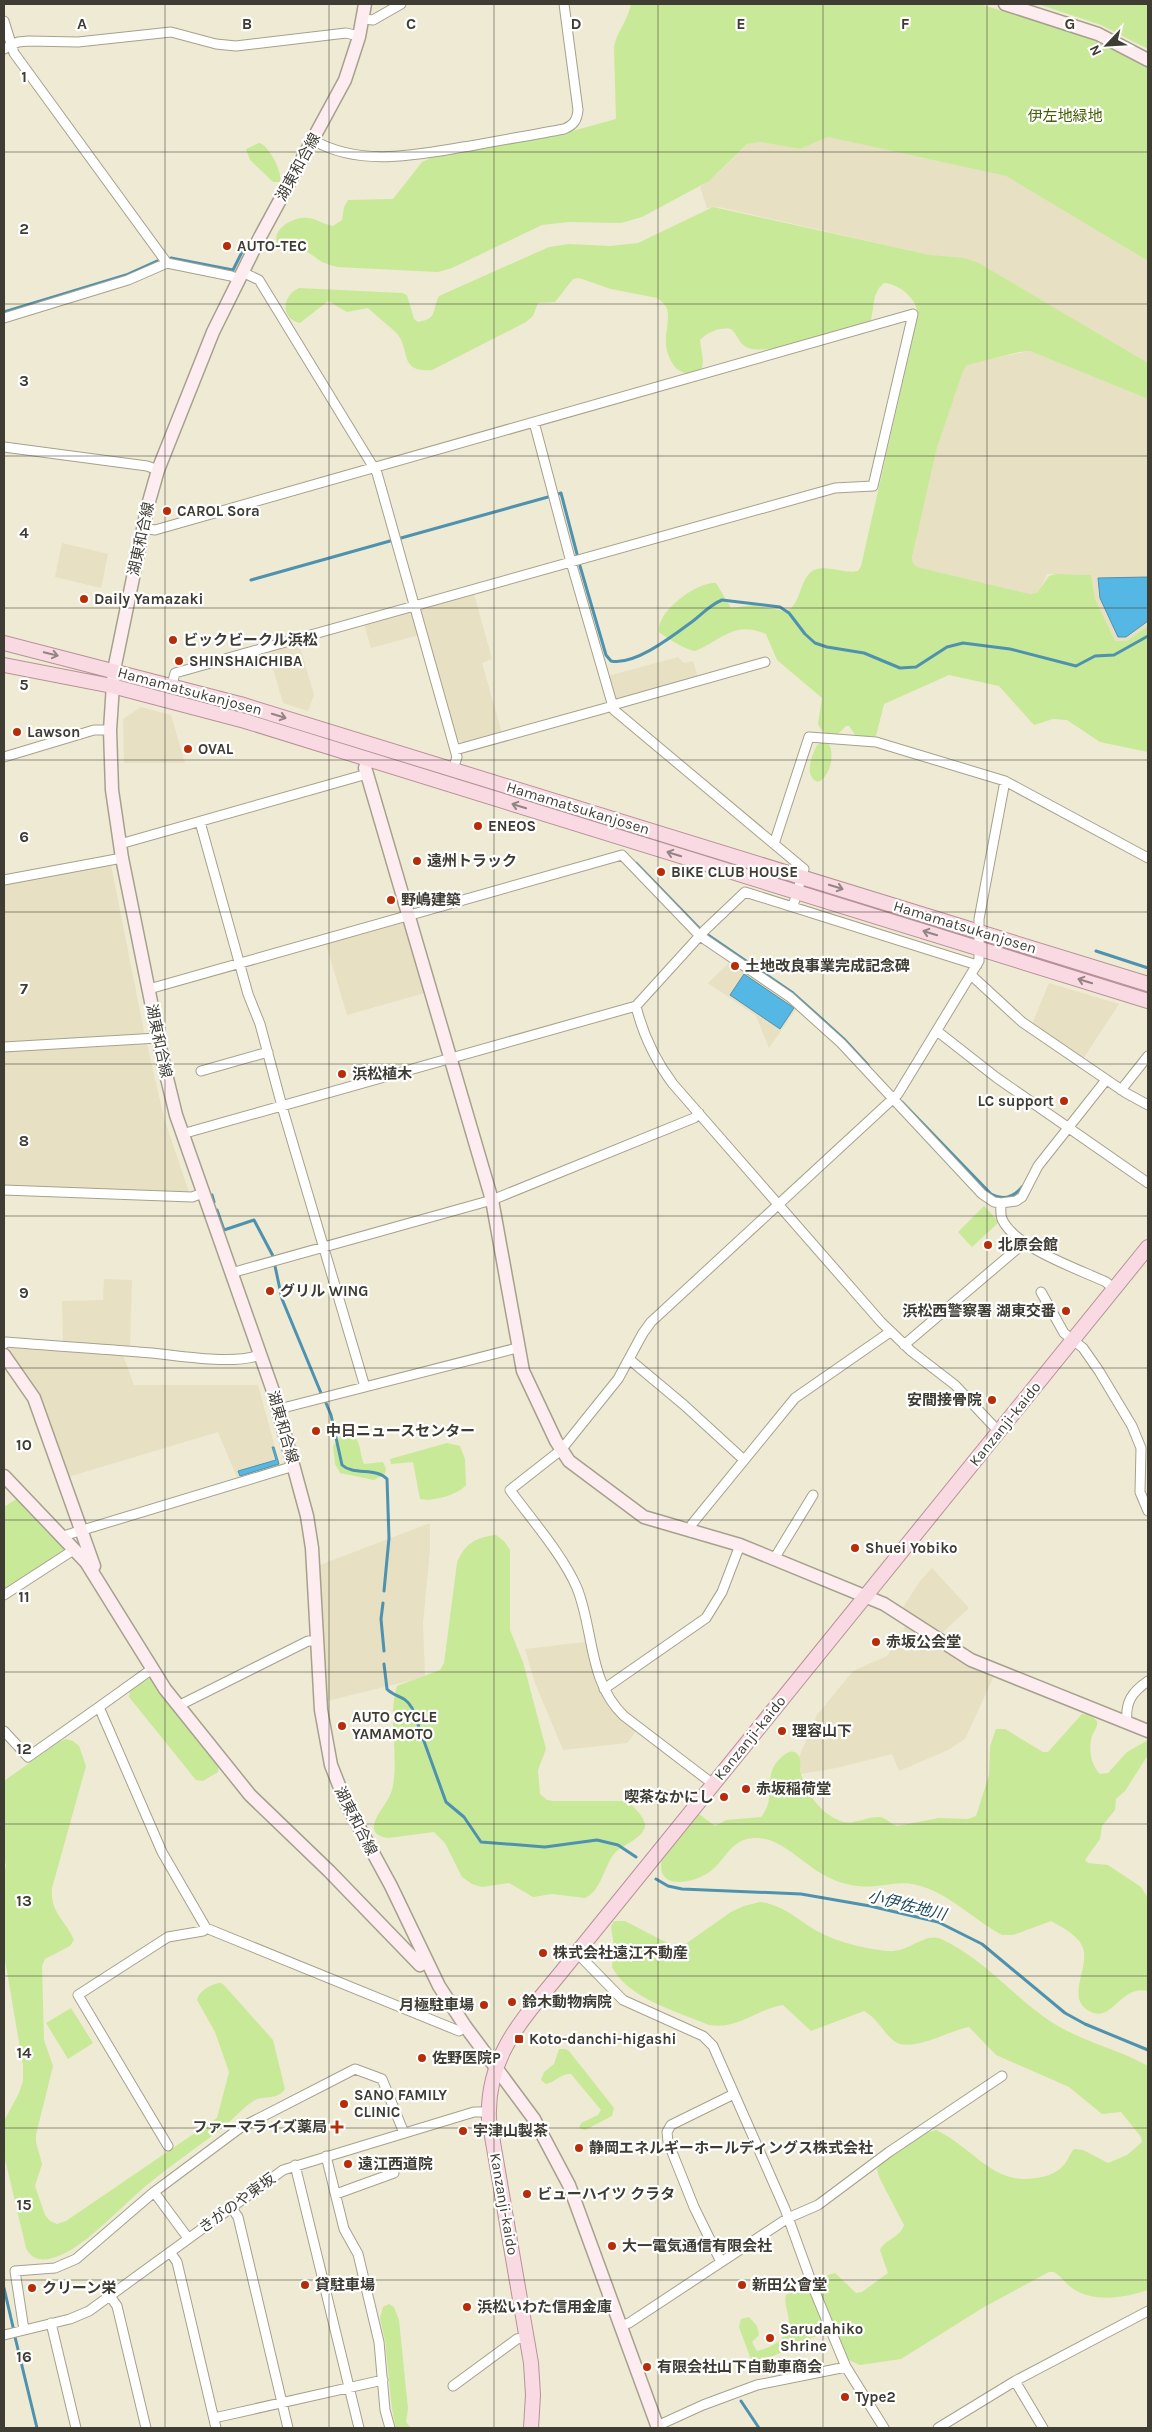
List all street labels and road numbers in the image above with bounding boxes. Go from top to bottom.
street label: 湖東和合線 [272,130,324,204]
street label: 湖東和合線 [124,500,158,578]
street label: Hamamatsukanjosen [116,663,264,719]
street label: Hamamatsukanjosen [504,778,652,838]
street label: Hamamatsukanjosen [891,897,1039,957]
street label: 湖東和合線 [142,1002,176,1080]
street label: Kanzanji-kaido [965,1378,1045,1470]
street label: 湖東和合線 [264,1388,302,1466]
street label: Kanzanji-kaido [710,1692,790,1784]
street label: 湖東和合線 [331,1783,381,1859]
street label: Kanzanji-kaido [486,2151,522,2257]
street label: きがのや東坂 [195,2169,279,2237]

